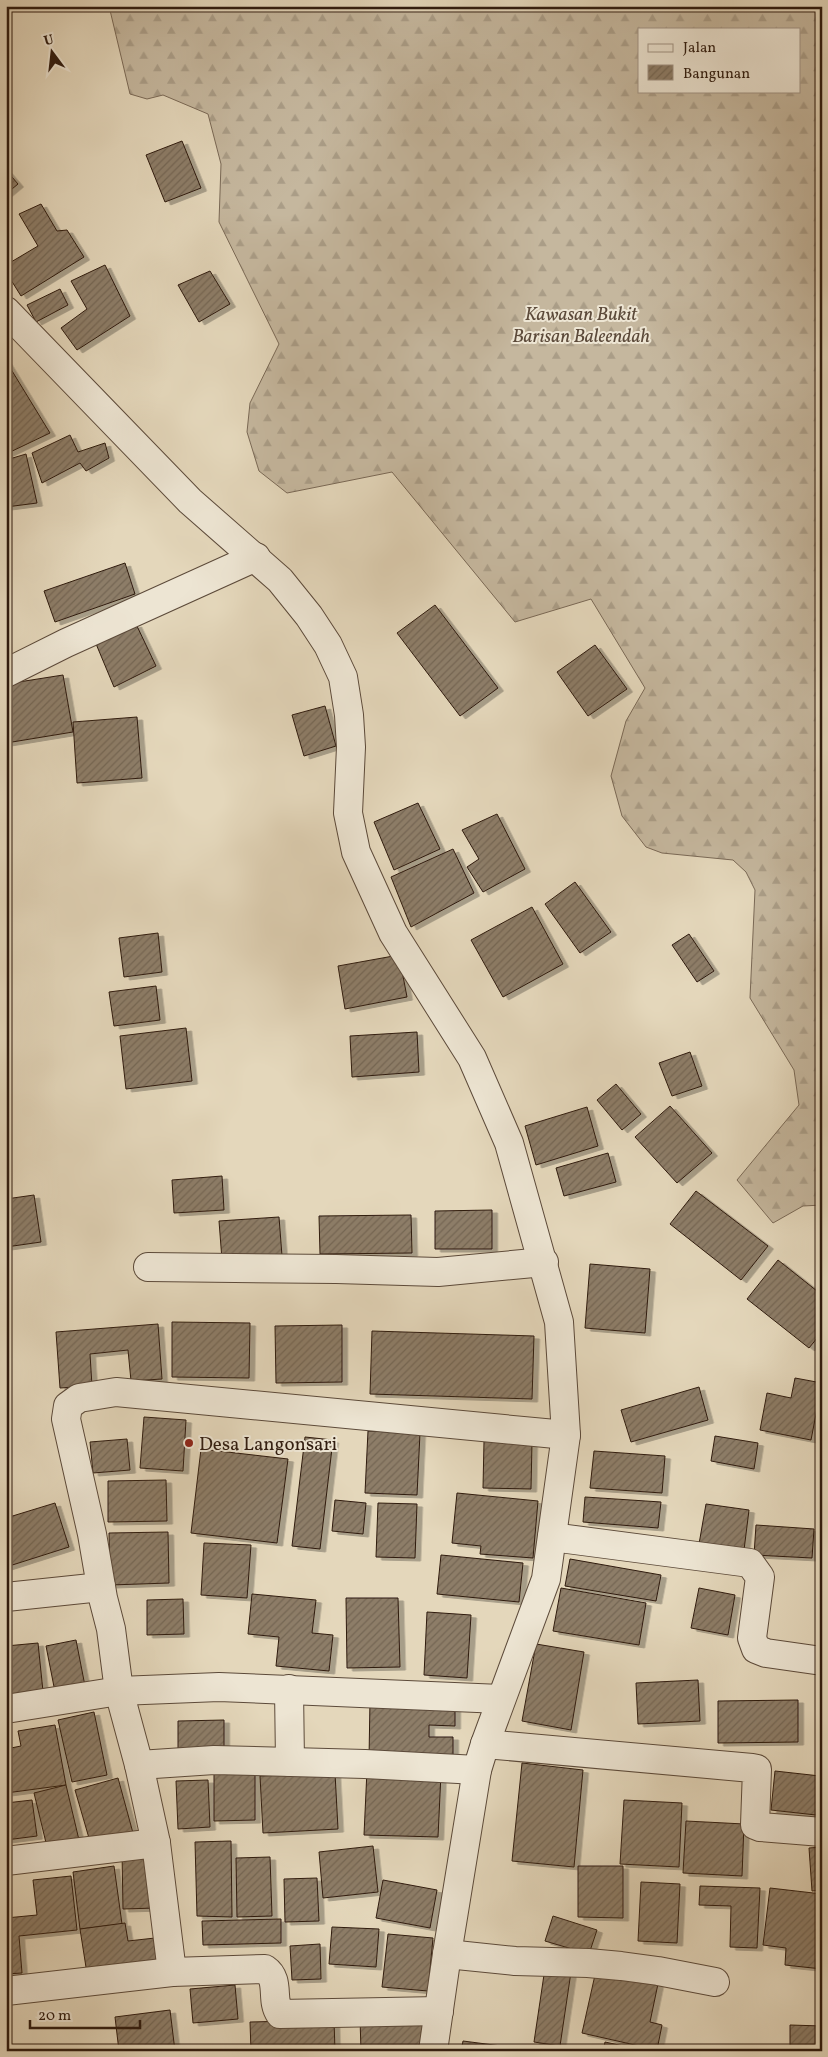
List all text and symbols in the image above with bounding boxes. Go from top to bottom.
north arrow [28,28,78,78]
legend [638,28,800,92]
text: U [42,30,57,51]
text: Jalan [683,38,716,59]
text: Bangunan [683,64,750,85]
park label: Kawasan Bukit Barisan Baleendah [512,302,650,350]
place label: Desa Langonsari [199,1432,337,1458]
marker: Desa Langonsari [183,1437,195,1449]
scale bar [30,1997,140,2029]
text: 20 m [38,2006,71,2027]

